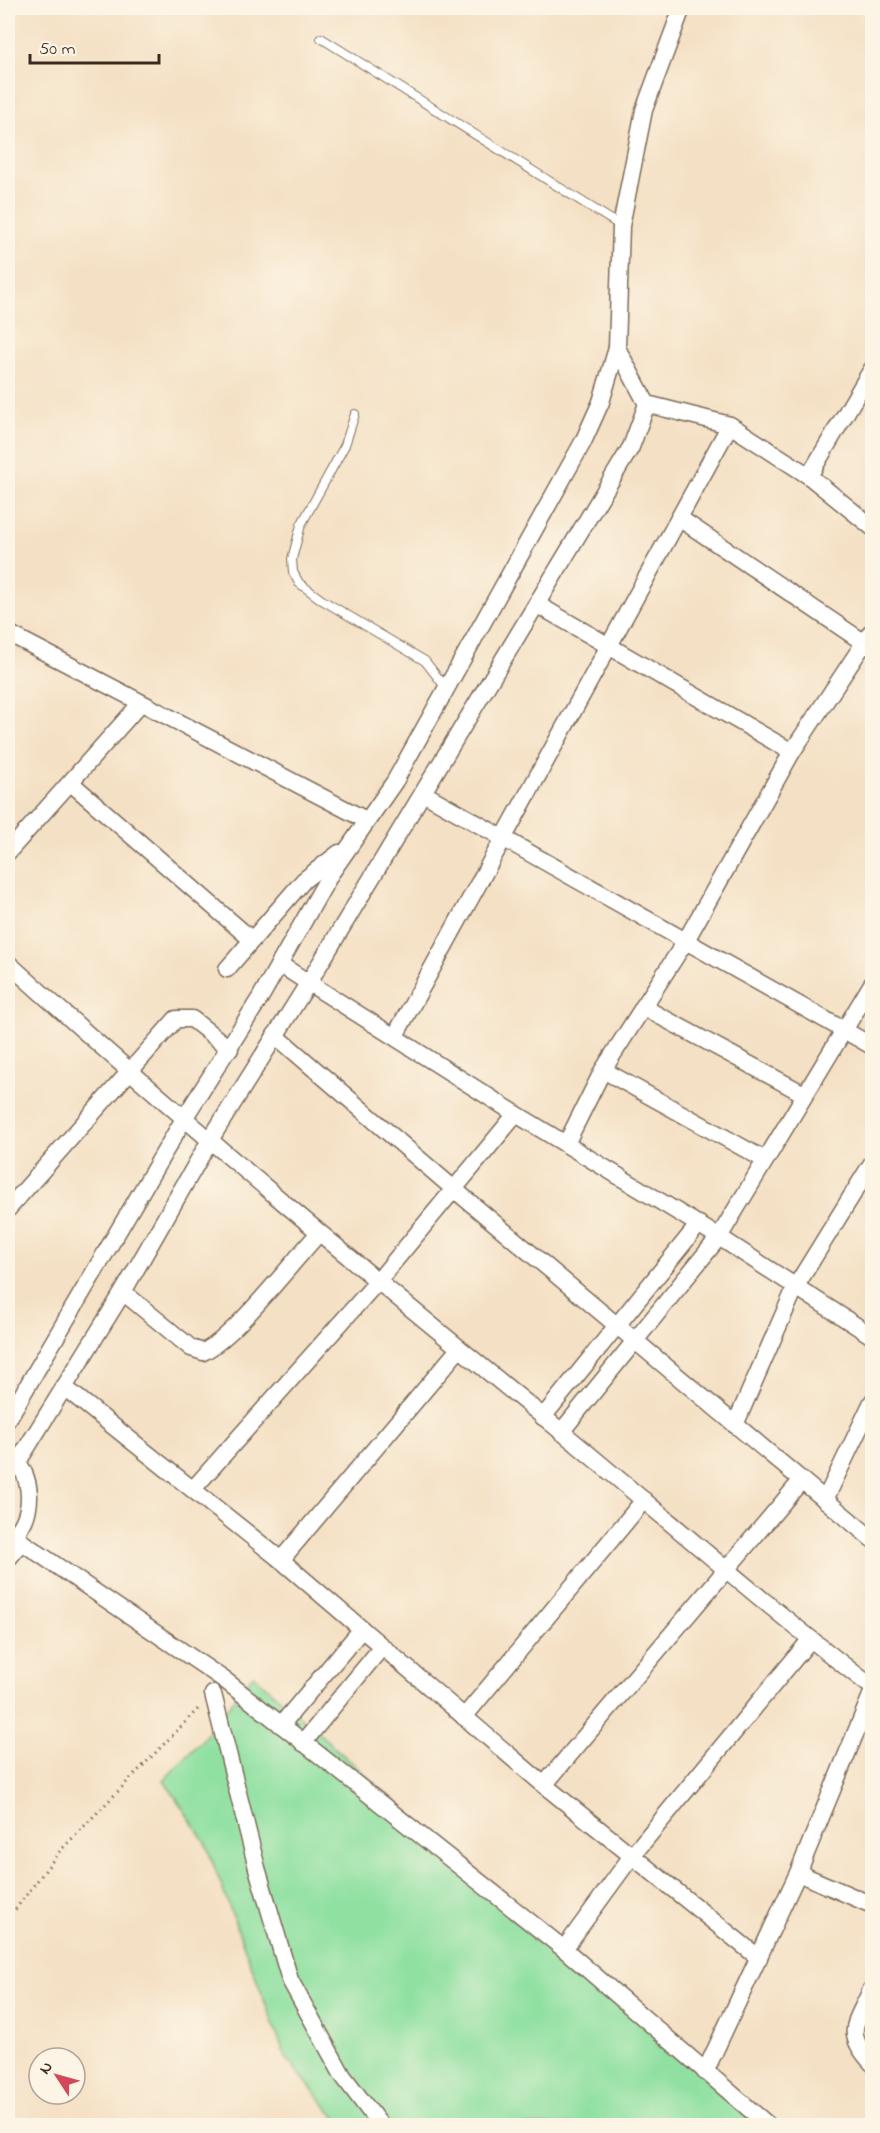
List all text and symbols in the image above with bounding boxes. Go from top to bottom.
scale bar [30,27,159,65]
text: 50 m [39,37,76,63]
north arrow [27,2046,87,2106]
text: N [34,2057,59,2080]

